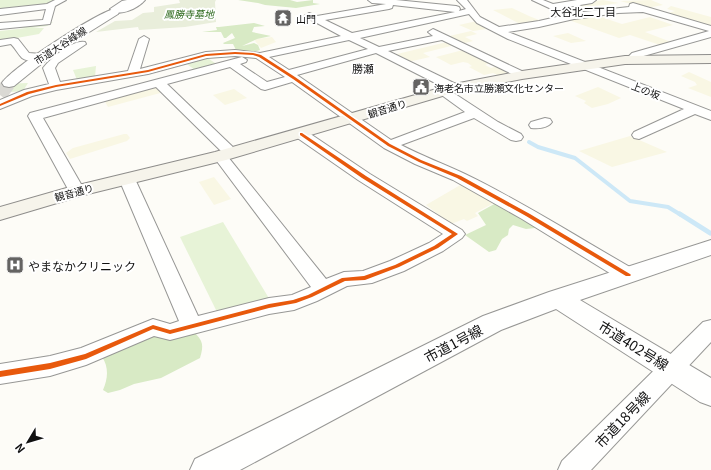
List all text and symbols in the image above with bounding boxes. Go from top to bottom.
district label: 大谷北二丁目 [550,3,616,19]
park label: 鳳勝寺墓地 [164,6,215,21]
temple icon: 山門 [273,8,293,28]
place label: 山門 [296,11,316,26]
street label: 市道大谷峰線 [31,22,89,68]
district label: 勝瀬 [352,60,374,76]
public building icon: 海老名市立勝瀬文化センター [411,77,431,97]
street label: 上の坂 [629,78,663,102]
place label: 海老名市立勝瀬文化センター [434,80,564,95]
street label: 観音通り [366,95,408,121]
street label: 観音通り [53,180,95,204]
hospital icon: やまなかクリニック [5,255,25,275]
place label: やまなかクリニック [28,257,136,274]
street label: 市道402号線 [595,316,673,374]
street label: 市道1号線 [420,319,486,367]
street label: 市道18号線 [590,386,654,452]
north arrow [8,422,48,462]
text: N [10,441,28,457]

